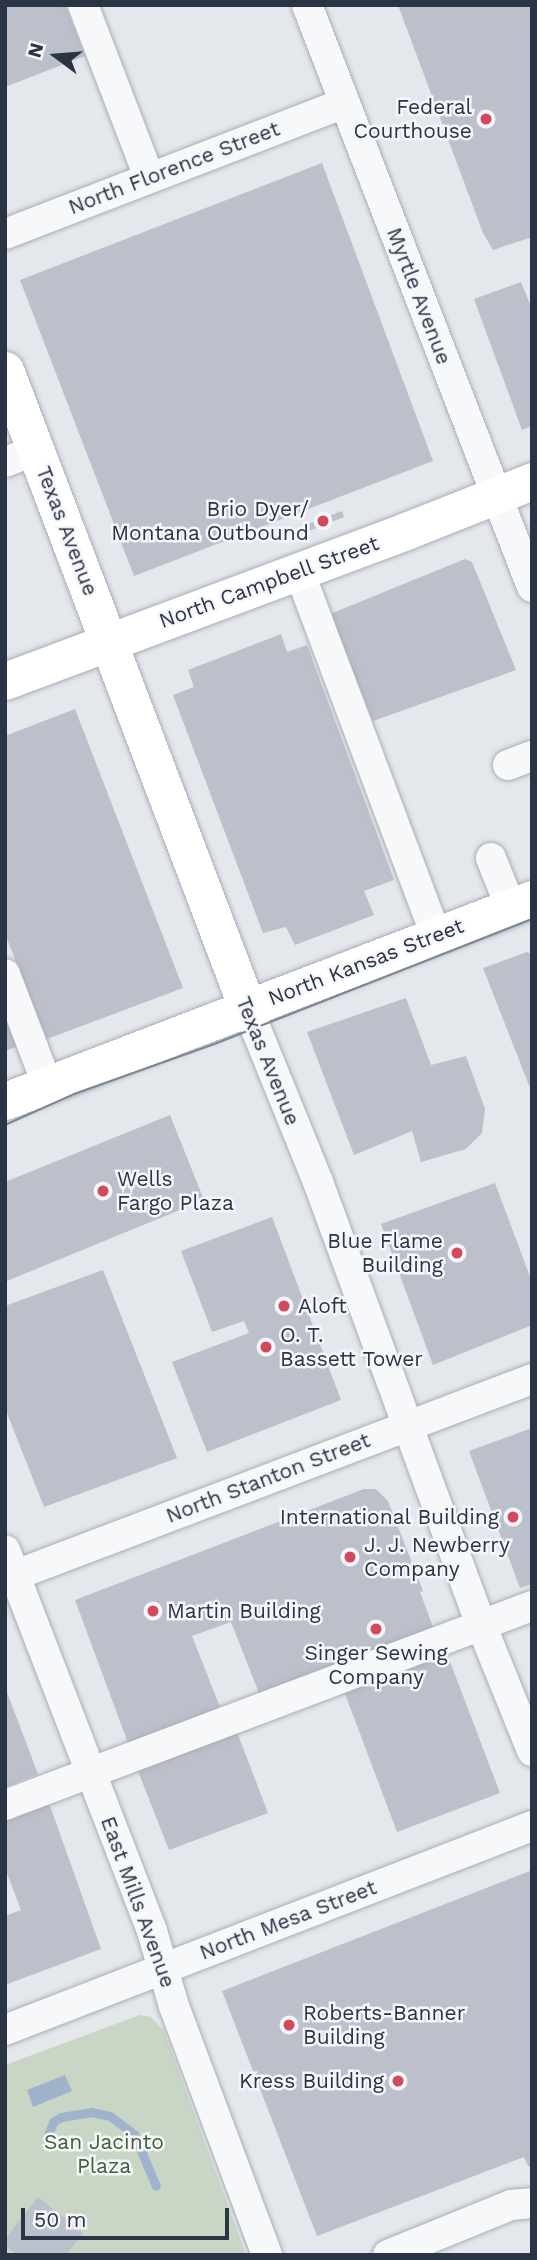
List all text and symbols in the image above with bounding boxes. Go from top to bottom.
north arrow [21,21,91,91]
text: N [22,40,48,60]
place label: Federal Courthouse [354,94,472,144]
marker: Federal Courthouse [478,111,494,127]
street label: North Florence Street [65,116,283,220]
street label: Myrtle Avenue [381,224,457,368]
street label: Texas Avenue [31,462,103,600]
place label: Brio Dyer/ Montana Outbound [111,496,309,546]
marker: Brio Dyer/ Montana Outbound [315,513,331,529]
street label: North Campbell Street [155,530,383,634]
street label: North Kansas Street [265,913,467,1011]
street label: Texas Avenue [231,993,305,1129]
place label: Wells Fargo Plaza [117,1166,234,1216]
marker: Wells Fargo Plaza [95,1183,111,1199]
place label: Blue Flame Building [327,1228,443,1278]
marker: Blue Flame Building [449,1245,465,1261]
place label: Aloft [298,1293,347,1319]
marker: Aloft [276,1298,292,1314]
place label: O. T. Bassett Tower [280,1322,423,1372]
marker: O. T. Bassett Tower [258,1339,274,1355]
street label: North Stanton Street [162,1427,374,1529]
place label: International Building [279,1504,499,1530]
marker: International Building [505,1509,521,1525]
place label: J. J. Newberry Company [364,1532,510,1582]
marker: J. J. Newberry Company [342,1549,358,1565]
place label: Martin Building [167,1598,321,1624]
marker: Martin Building [145,1603,161,1619]
marker: Singer Sewing Company [368,1621,384,1637]
place label: Singer Sewing Company [304,1640,448,1690]
street label: East Mills Avenue [95,1813,181,1991]
street label: North Mesa Street [196,1875,380,1965]
place label: Roberts-Banner Building [303,2000,465,2050]
marker: Roberts-Banner Building [281,2017,297,2033]
place label: Kress Building [239,2068,384,2094]
marker: Kress Building [390,2073,406,2089]
park label: San Jacinto Plaza [44,2129,164,2179]
scale bar [24,2194,233,2238]
text: 50 m [34,2207,86,2232]

